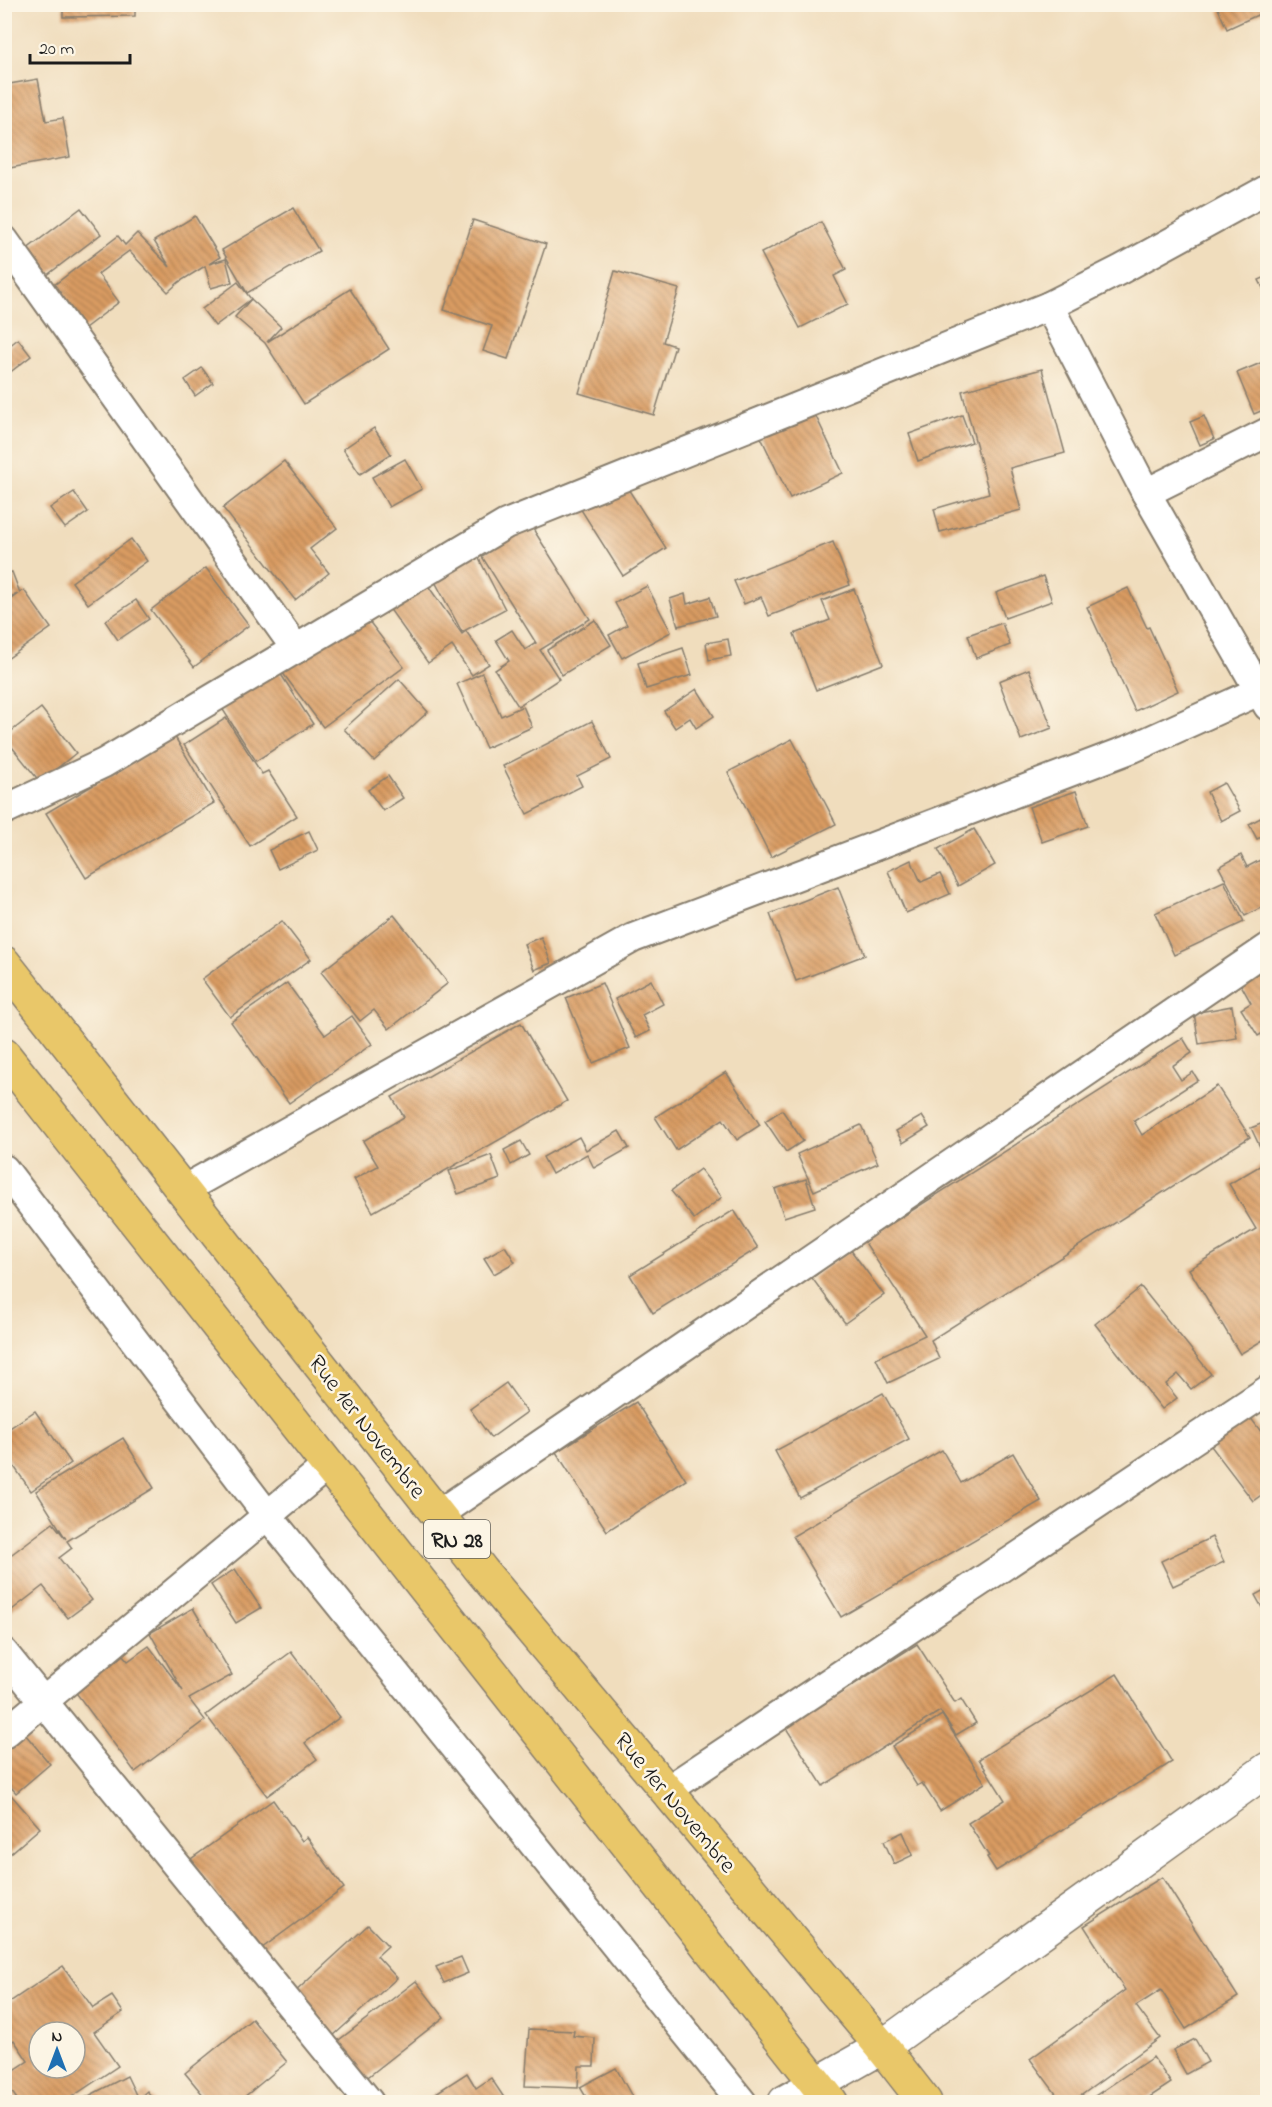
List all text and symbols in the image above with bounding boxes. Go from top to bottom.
scale bar [30,27,130,65]
text: 20 m [39,37,74,63]
street label: Rue 1er Novembre [299,1348,434,1507]
road number: RN 28 [424,1520,490,1558]
street label: Rue 1er Novembre [605,1726,744,1882]
north arrow [27,2020,87,2080]
text: N [52,2025,63,2049]

